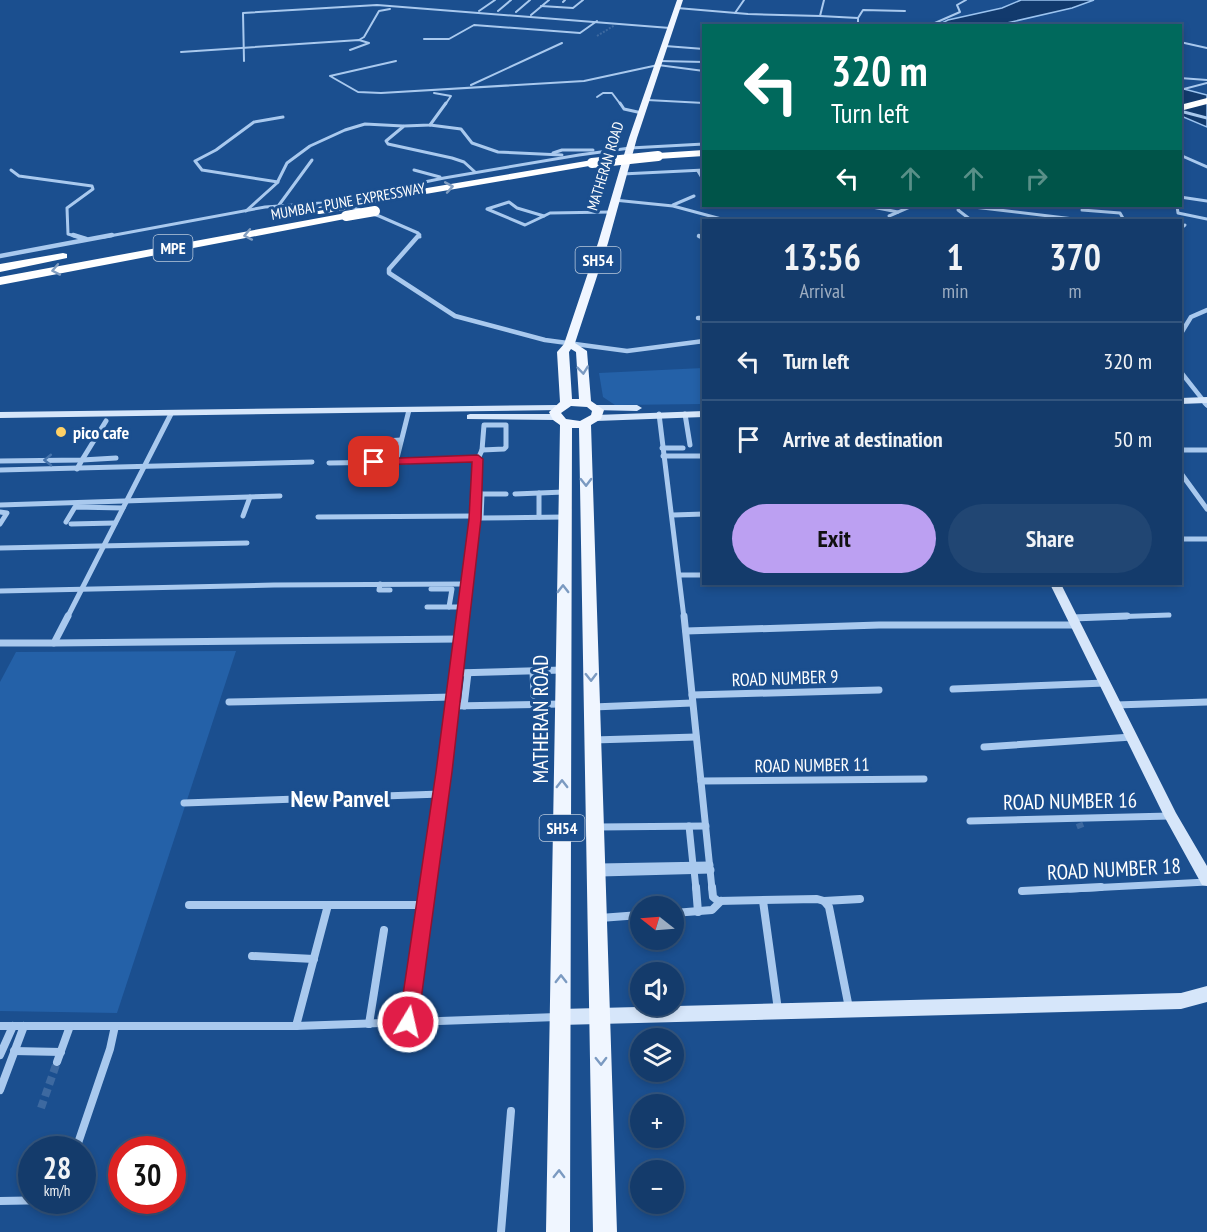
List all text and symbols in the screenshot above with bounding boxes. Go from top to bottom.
text: 320 m [831,43,928,98]
icon: left [732,48,810,126]
text: Turn left [831,96,909,130]
street label: MATHERAN ROAD [582,119,628,213]
icon: left [831,162,864,195]
icon: ahead [894,162,927,195]
icon: ahead [957,162,990,195]
icon: right [1020,162,1053,195]
street label: MUMBAI - PUNE EXPRESSWAY [269,178,427,224]
one-way arrow [444,181,454,193]
one-way arrow [243,228,253,241]
text: 13:56 [783,233,861,280]
text: 1 [946,233,964,280]
text: 370 [1049,233,1101,280]
road number: MPE [154,235,192,261]
road number: SH54 [576,247,620,273]
one-way arrow [51,263,61,276]
text: Arrival [799,278,845,304]
text: min [942,278,968,304]
text: m [1069,278,1082,304]
icon: left [732,345,765,378]
text: Turn left [783,347,849,375]
text: 320 m [1103,347,1152,375]
one-way arrow [576,365,589,375]
place label: pico cafe [73,421,129,444]
icon: arrive [732,423,765,456]
marker: pico cafe [54,425,68,439]
text: Arrive at destination [783,425,943,453]
text: 50 m [1113,425,1152,453]
pin [348,436,399,487]
icon: arrive [357,445,390,478]
one-way arrow [44,454,53,466]
one-way arrow [580,478,593,487]
button: Exit [732,504,936,573]
button: Share [948,504,1152,573]
one-way arrow [557,584,569,593]
street label: MATHERAN ROAD [527,655,554,783]
street label: ROAD NUMBER 9 [731,665,839,691]
one-way arrow [585,673,597,682]
street label: ROAD NUMBER 11 [754,752,870,778]
one-way arrow [556,779,568,788]
district label: New Panvel [290,783,390,814]
street label: ROAD NUMBER 16 [1003,786,1137,816]
road number: SH54 [540,815,584,841]
street label: ROAD NUMBER 18 [1046,852,1182,886]
north arrow [630,896,684,950]
map controls [630,896,684,1214]
button: sound [630,962,684,1016]
one-way arrow [555,974,567,983]
position arrow [376,990,440,1054]
button: layers [630,1028,684,1082]
one-way arrow [594,1056,607,1065]
button: + [630,1094,684,1148]
speed limit sign: 30 [108,1136,186,1214]
text: 28 [43,1148,71,1187]
button: − [630,1160,684,1214]
one-way arrow [553,1169,565,1178]
text: km/h [44,1181,70,1200]

